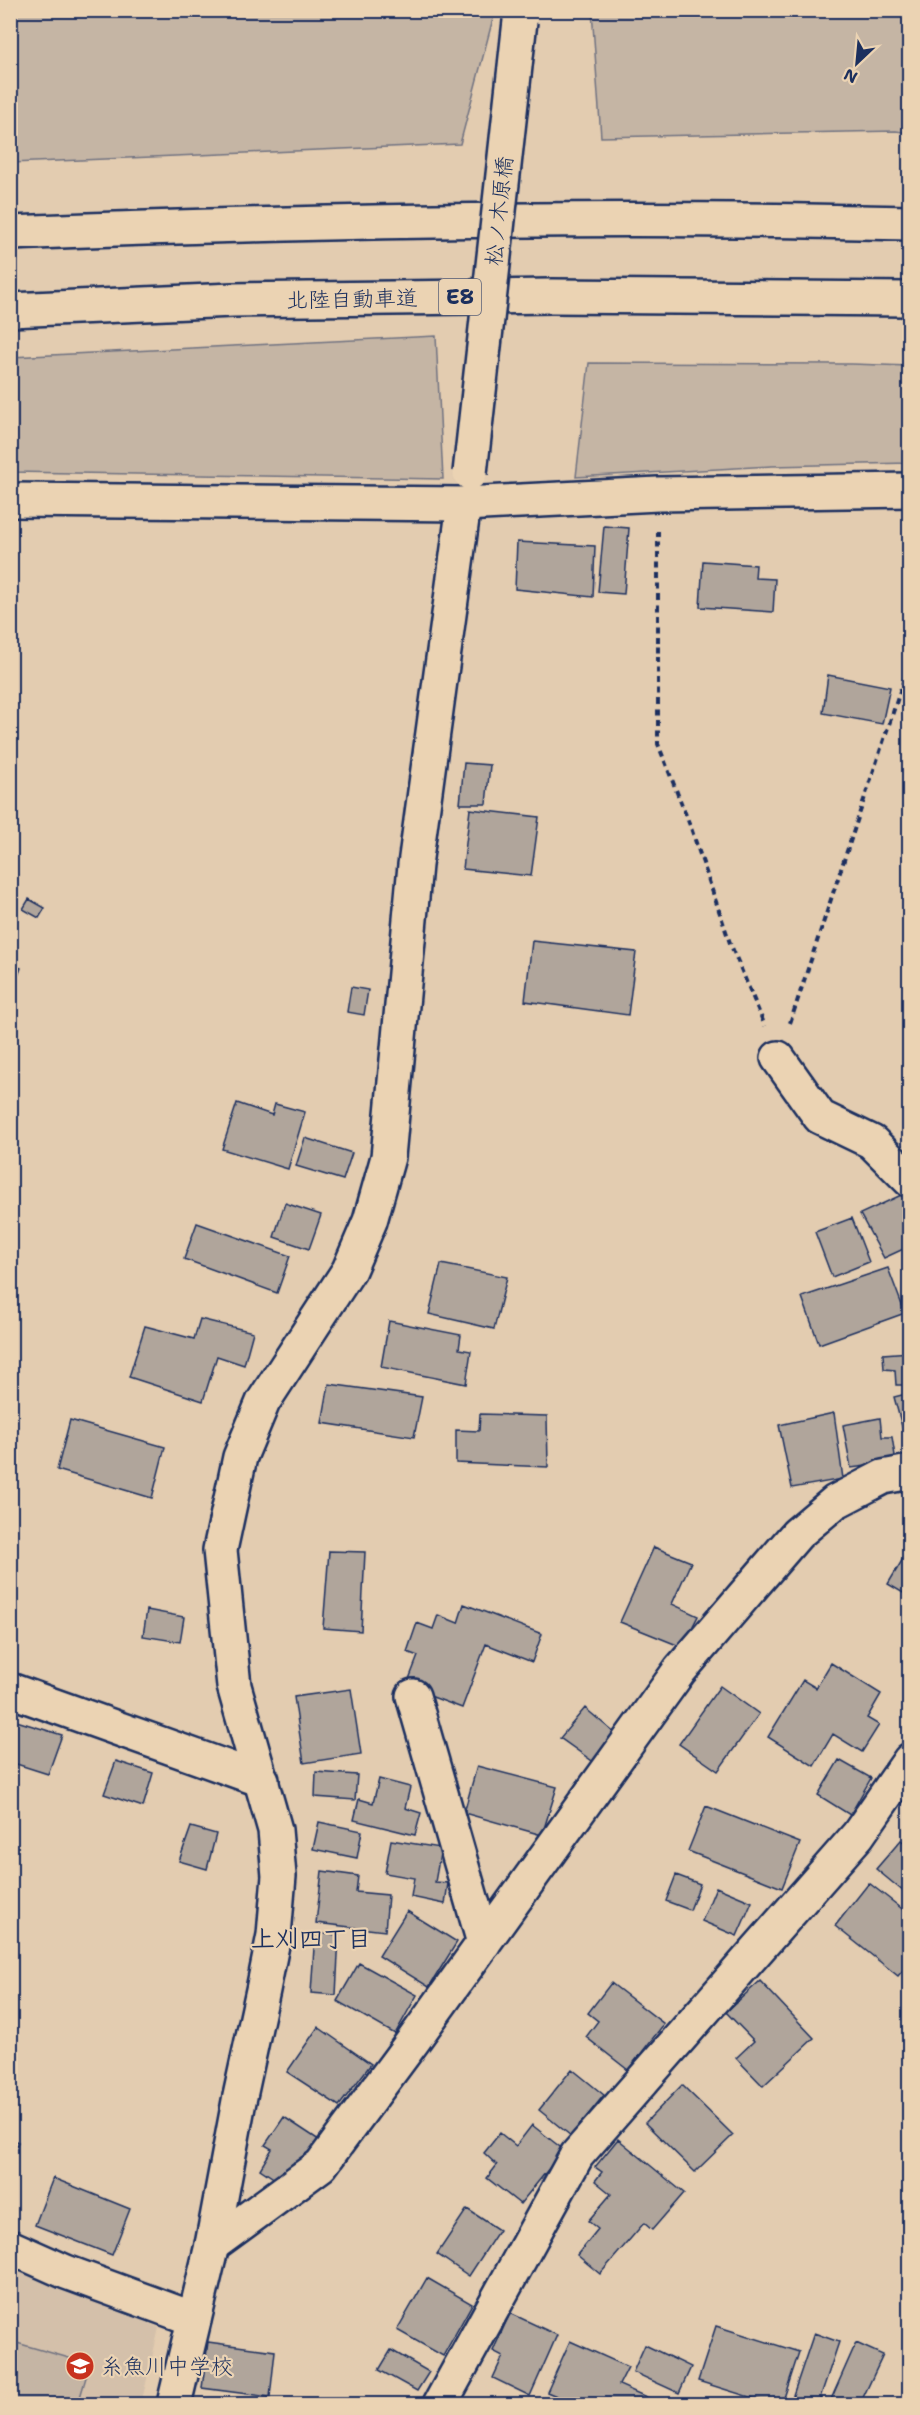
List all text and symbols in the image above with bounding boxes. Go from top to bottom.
north arrow [827,33,887,93]
text: N [840,64,861,88]
street label: 松ノ木原橋 [479,155,519,267]
road number: E8 [439,279,481,315]
street label: 北陸自動車道 [286,283,418,315]
district label: 上刈四丁目 [251,1923,371,1955]
school or university icon: 糸魚川中学校 [64,2350,96,2382]
place label: 糸魚川中学校 [101,2352,233,2381]

